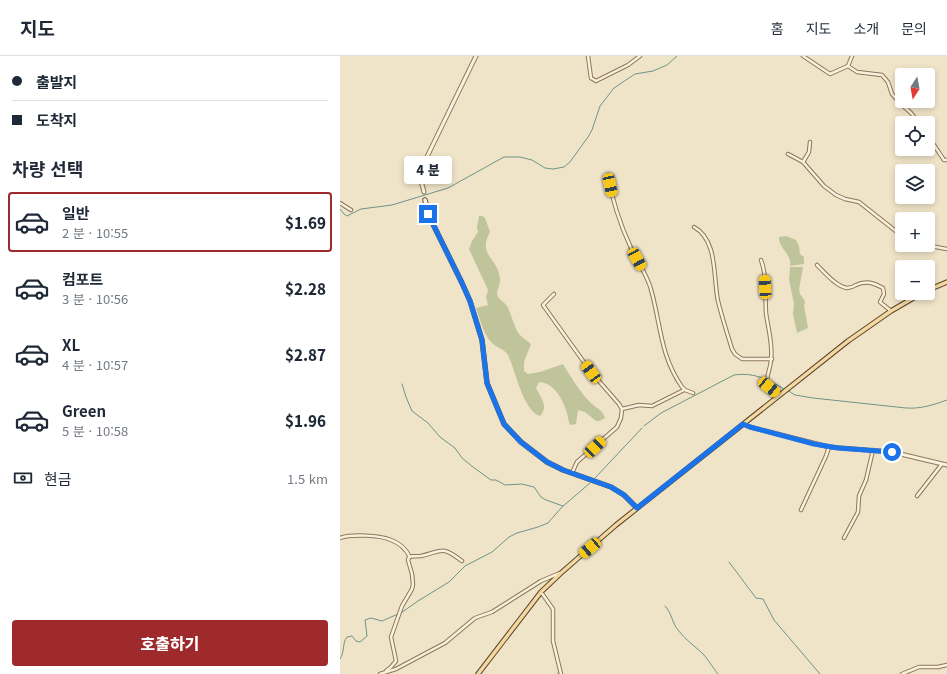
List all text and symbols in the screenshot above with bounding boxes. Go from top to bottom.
text: 지도 [20,14,55,41]
text: 홈 [771,18,784,38]
text: 지도 [806,18,831,38]
text: 소개 [853,18,879,38]
text: 문의 [901,18,927,38]
north arrow [895,68,935,108]
map controls [895,68,935,300]
text: 출발지 [36,71,77,92]
text: 도착지 [36,109,77,130]
button: locate [895,116,935,156]
text: 차량 선택 [12,155,83,181]
callout: 4 분 [404,156,452,184]
text: 4 분 [416,160,440,179]
button: layers [895,164,935,204]
car [602,172,618,198]
text: 일반 [62,202,90,223]
icon: car [14,204,50,240]
route end [419,205,437,223]
text: $1.69 [285,212,326,233]
button: + [895,212,935,252]
text: 2 분 · 10:55 [62,223,128,242]
car [626,246,648,272]
button: − [895,260,935,300]
text: 컴포트 [62,268,103,289]
icon: car [14,270,50,306]
car [758,275,772,299]
text: $2.28 [285,278,326,299]
text: 3 분 · 10:56 [62,289,128,308]
text: XL [62,334,80,355]
icon: car [14,336,50,372]
text: $2.87 [285,344,326,365]
text: 4 분 · 10:57 [62,355,128,374]
car [579,359,603,385]
car [756,375,782,399]
text: Green [62,400,106,421]
icon: car [14,402,50,438]
text: $1.96 [285,410,326,431]
text: 5 분 · 10:58 [62,421,128,440]
car [582,434,608,460]
route start [883,443,901,461]
icon: cash [12,467,34,489]
text: 현금 [44,468,72,489]
text: 1.5 km [287,469,328,488]
car [577,536,603,560]
button: 호출하기 [12,620,328,666]

